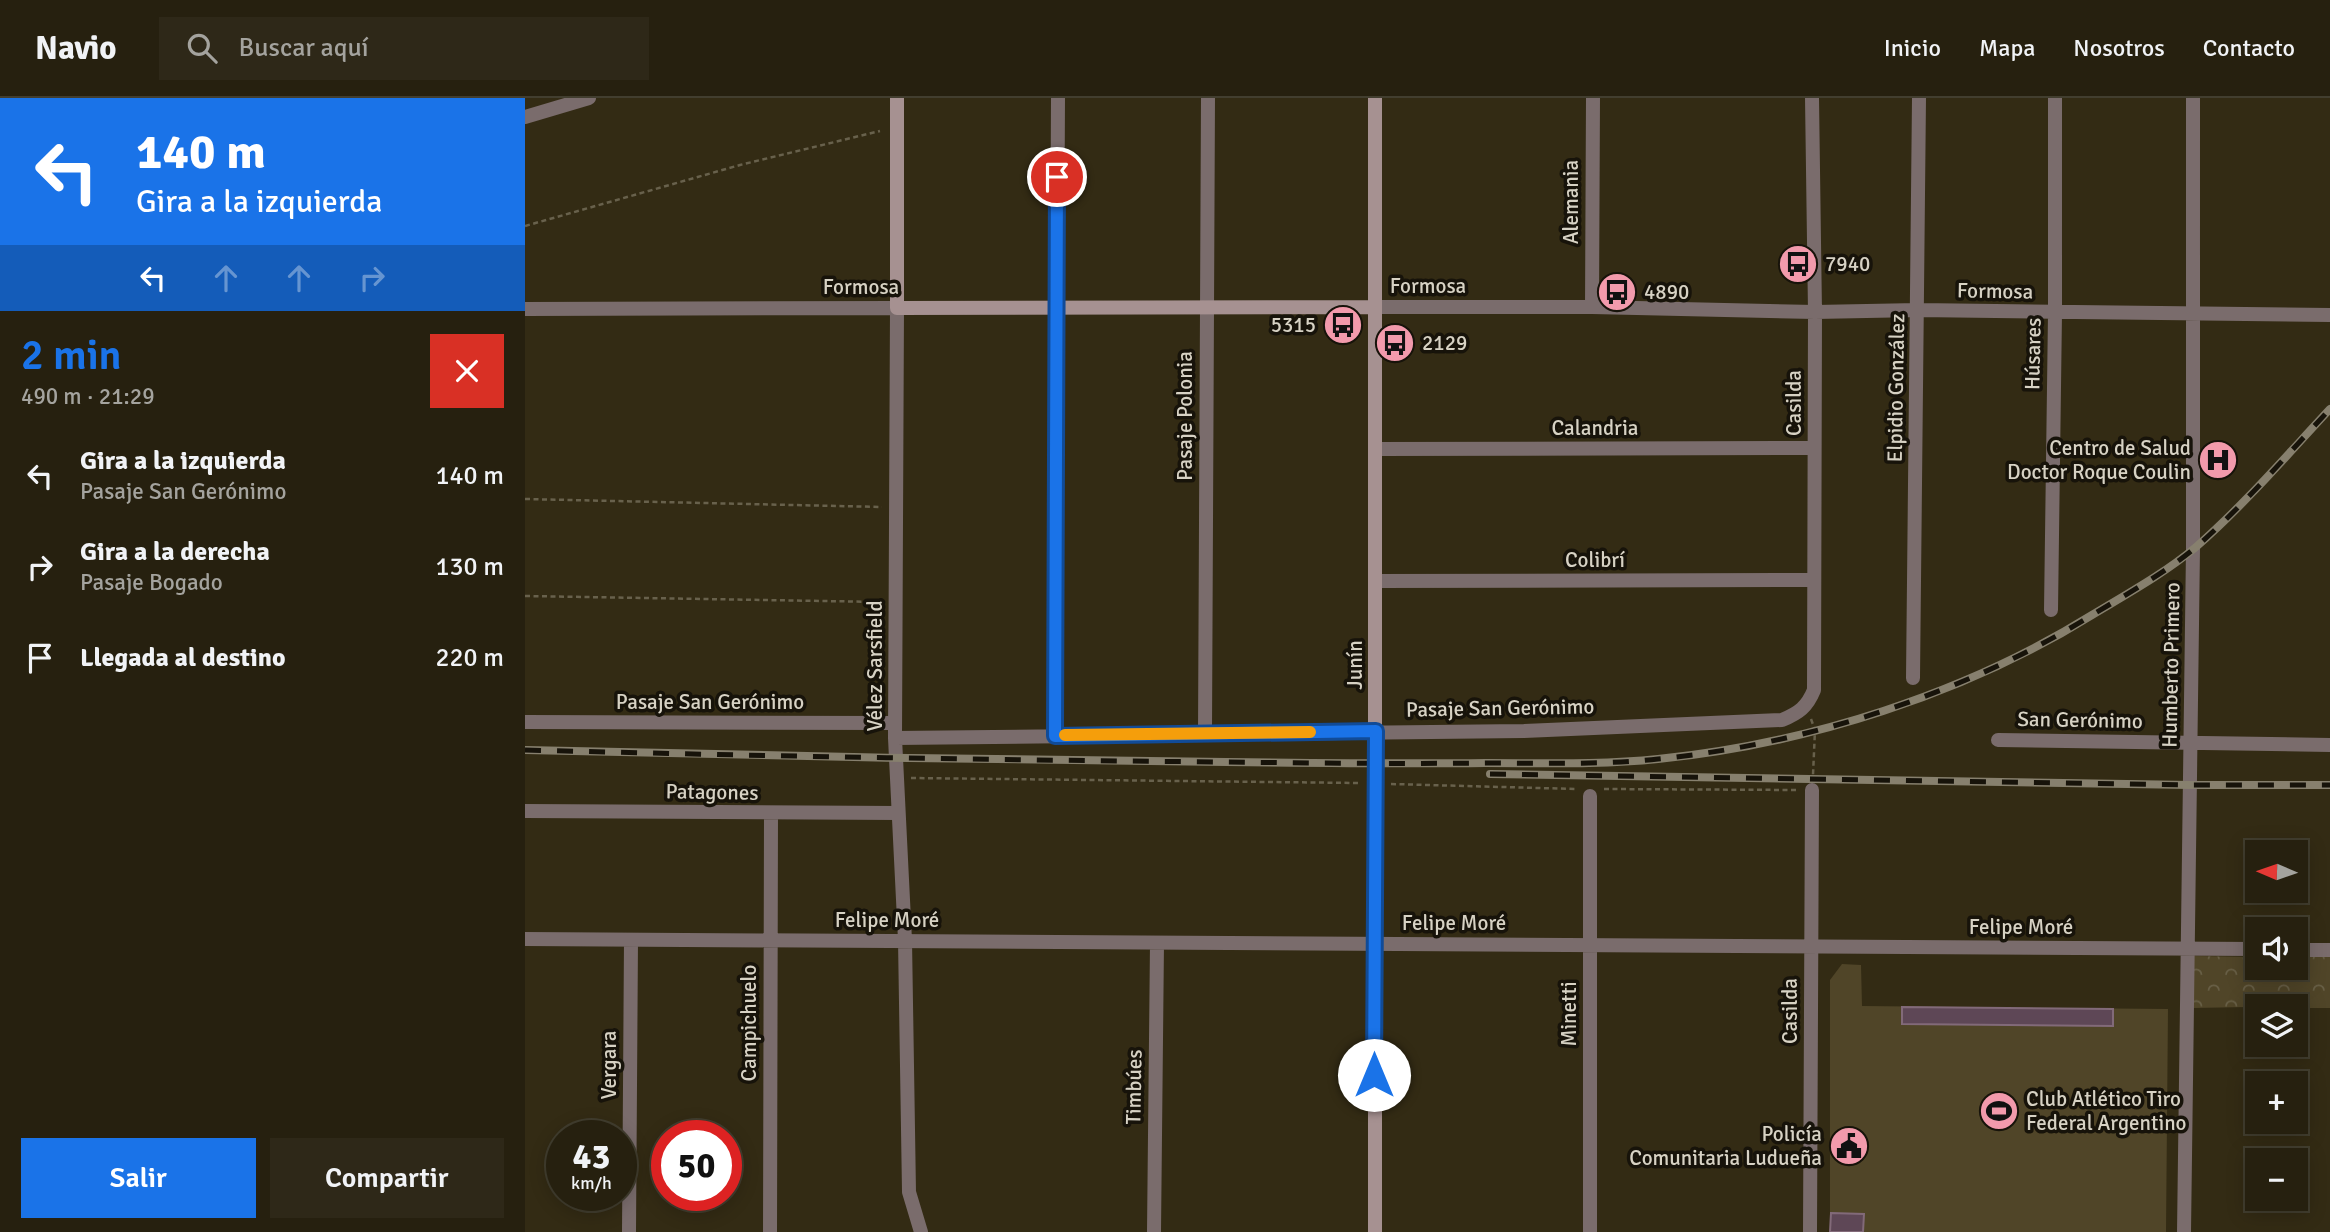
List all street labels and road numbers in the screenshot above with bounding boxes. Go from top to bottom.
street label: Alemania [1558,160,1584,244]
street label: Formosa [1390,273,1466,299]
street label: Formosa [823,274,899,300]
street label: Formosa [1957,277,2033,305]
street label: Elpidio González [1882,313,1910,463]
street label: Húsares [2019,318,2047,390]
street label: Pasaje Polonia [1172,351,1198,481]
street label: Casilda [1781,370,1807,436]
street label: Calandria [1551,415,1639,441]
street label: Colibrí [1565,547,1625,573]
street label: Humberto Primero [2157,582,2185,748]
street label: Vélez Sarsfield [862,600,888,732]
street label: Junín [1342,640,1368,690]
street label: Pasaje San Gerónimo [616,689,804,715]
street label: Pasaje San Gerónimo [1406,693,1594,723]
street label: San Gerónimo [2017,706,2143,734]
street label: Patagones [665,778,759,806]
street label: Felipe Moré [835,907,939,933]
street label: Felipe Moré [1402,910,1506,936]
street label: Felipe Moré [1969,914,2073,940]
street label: Campichuelo [736,965,762,1081]
street label: Casilda [1777,978,1803,1044]
street label: Minetti [1556,981,1582,1047]
street label: Vergara [596,1030,622,1100]
street label: Timbúes [1120,1049,1148,1125]

